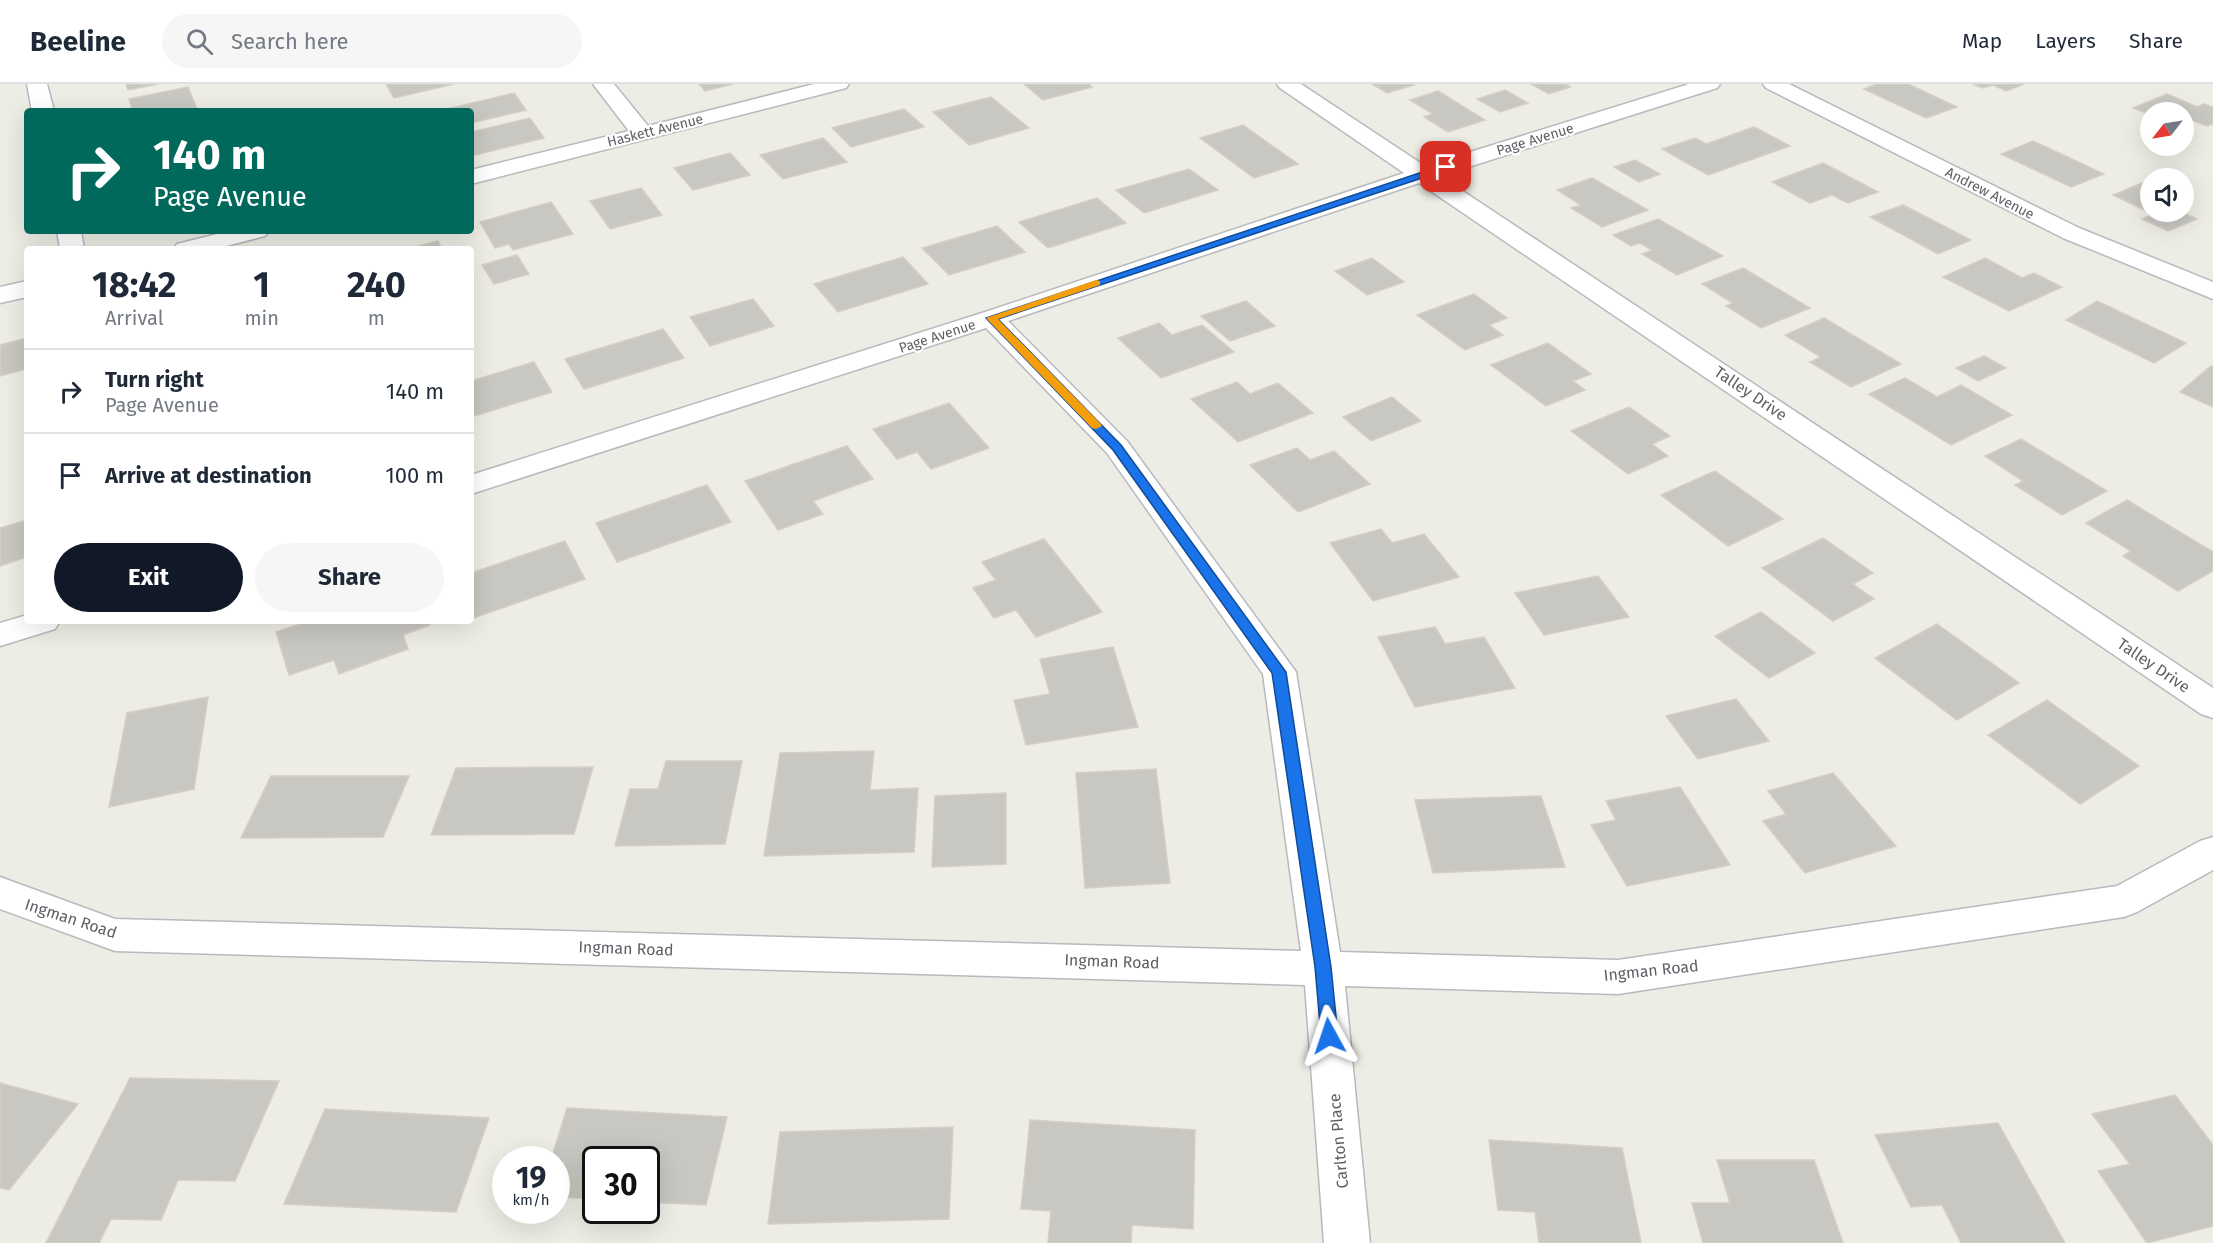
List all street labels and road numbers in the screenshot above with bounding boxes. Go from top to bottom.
street label: Haskett Avenue [605,110,705,151]
street label: Page Avenue [1495,120,1576,159]
street label: Andrew Avenue [1943,164,2037,223]
street label: Page Avenue [897,316,978,357]
street label: Talley Drive [1711,362,1791,425]
street label: Talley Drive [2114,634,2194,697]
street label: Ingman Road [23,895,119,942]
street label: Ingman Road [578,937,674,960]
street label: Ingman Road [1064,950,1160,973]
street label: Ingman Road [1603,956,1699,985]
street label: Carlton Place [1325,1093,1352,1189]

